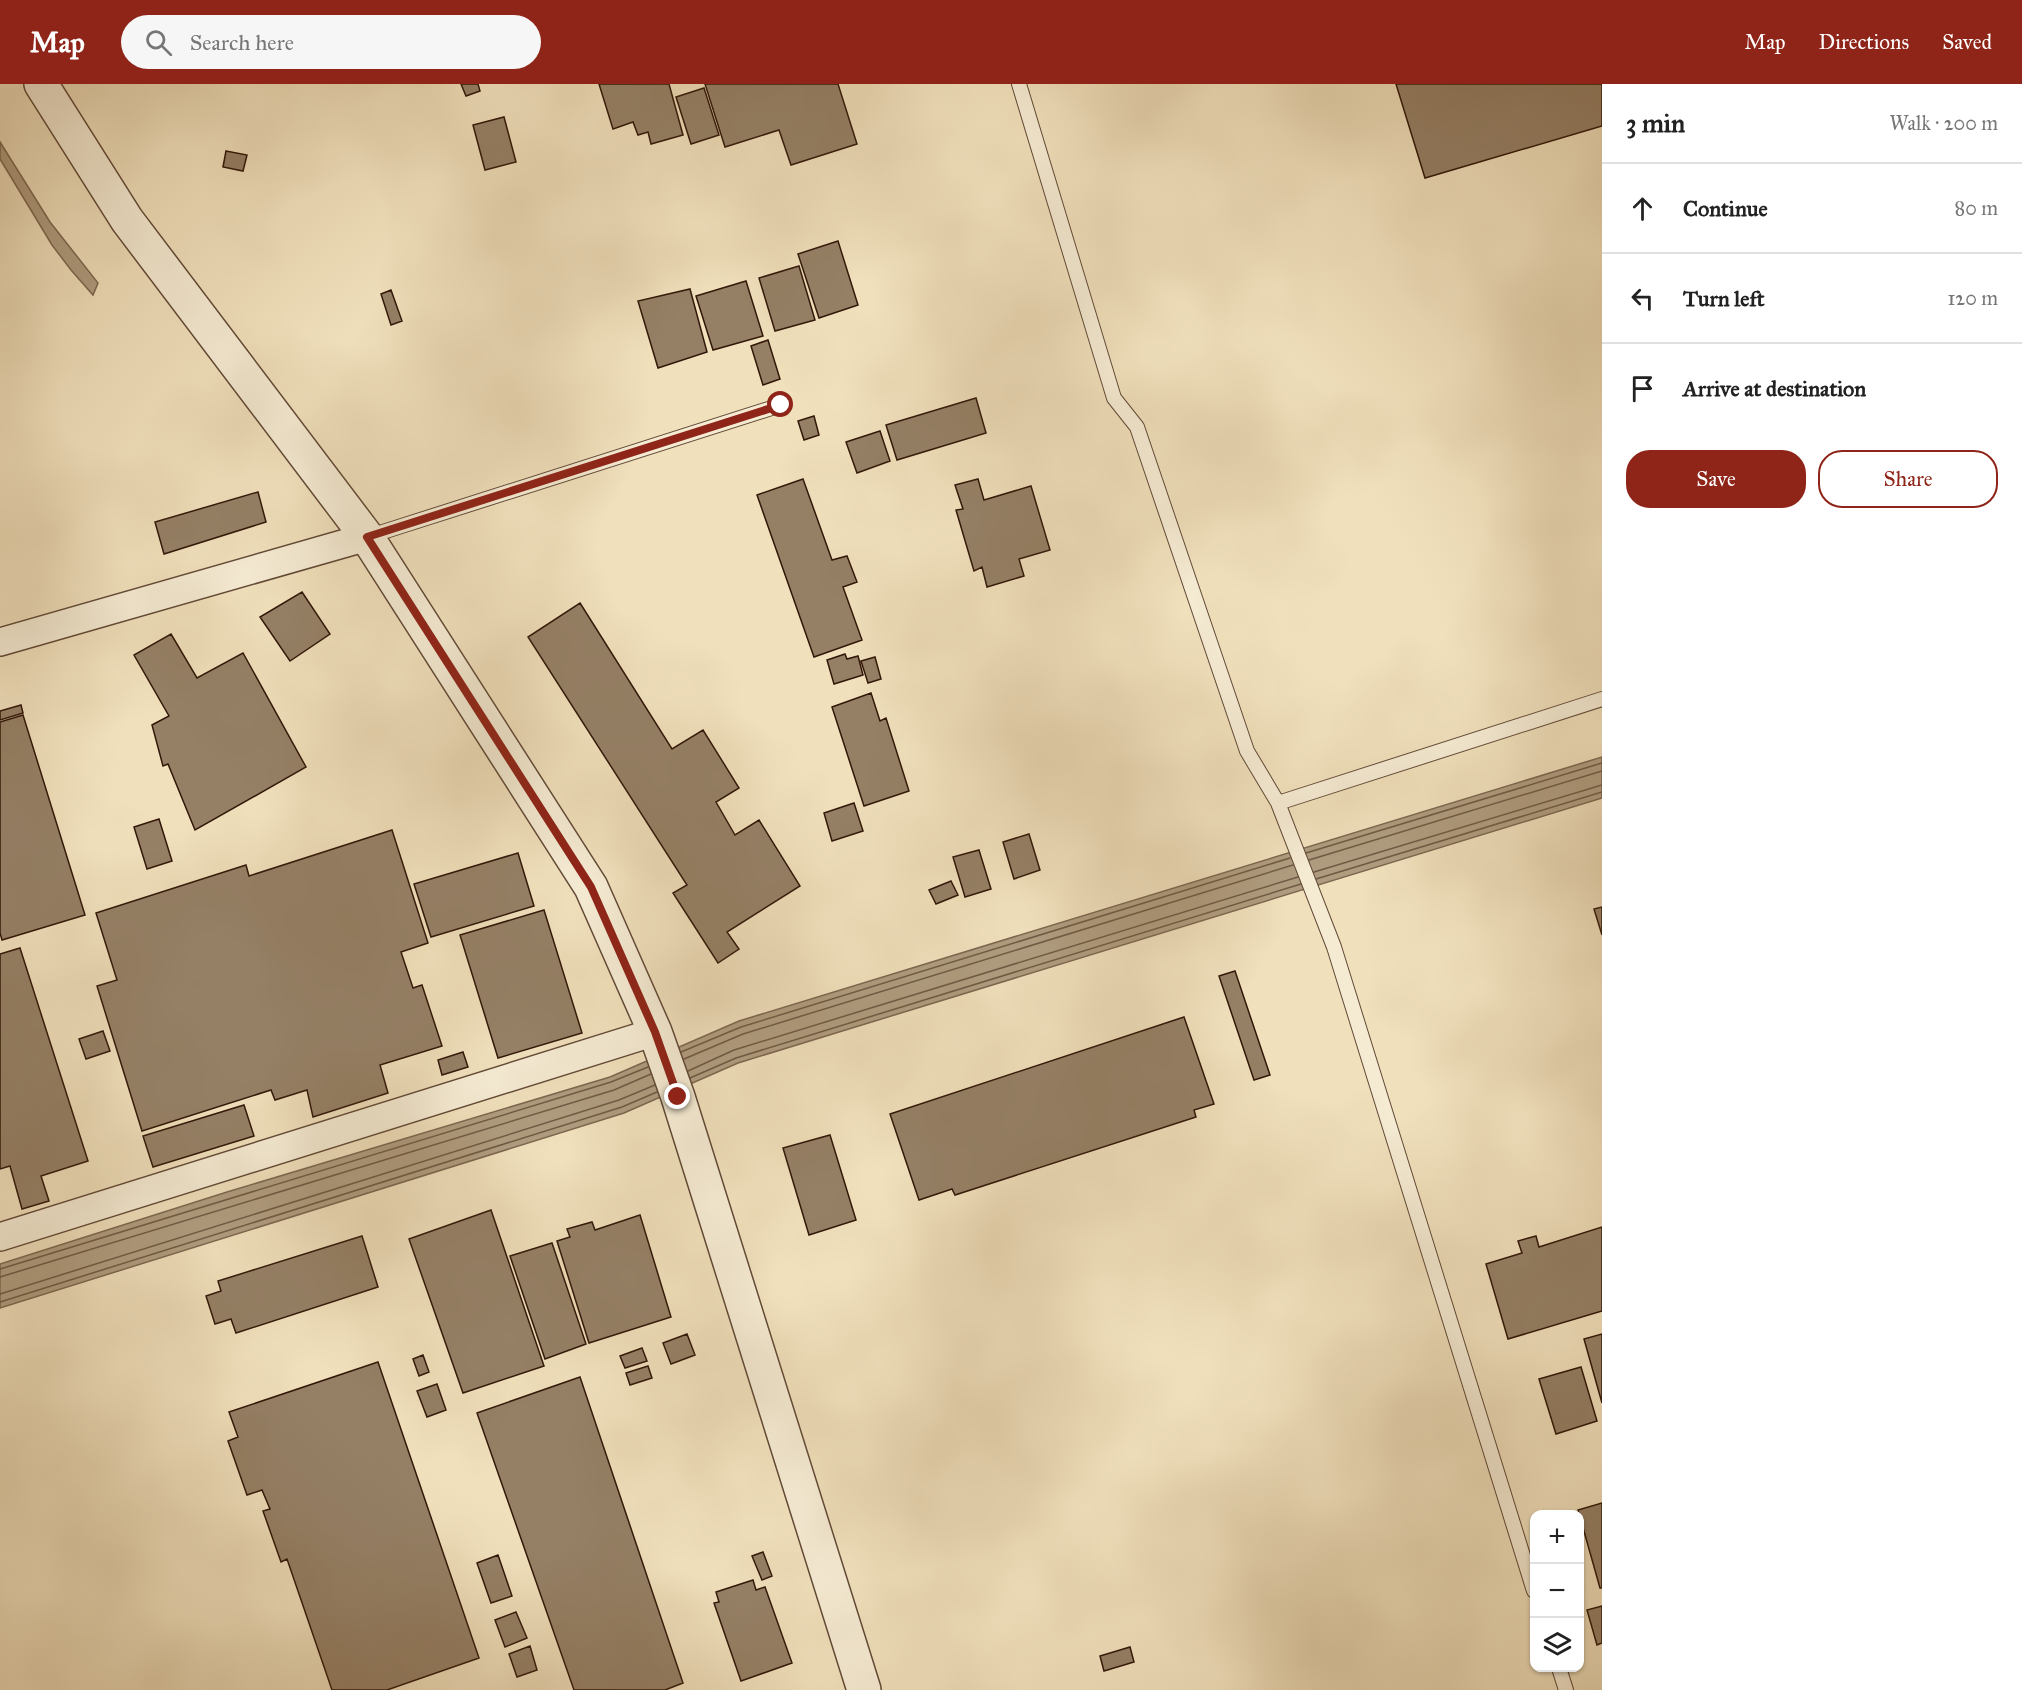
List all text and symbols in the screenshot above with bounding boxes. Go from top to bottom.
search box [121,15,541,69]
text: Map [30,25,85,60]
icon: search [142,26,175,59]
text: Search here [190,29,294,56]
text: Map [1745,29,1786,55]
text: Directions [1819,29,1909,55]
text: Saved [1942,29,1992,55]
text: 3 min [1626,107,1685,139]
text: Walk · 200 m [1890,111,1998,135]
icon: ahead [1626,192,1659,225]
text: Continue [1683,195,1768,222]
text: 80 m [1955,196,1998,220]
icon: left [1626,282,1659,315]
text: Turn left [1683,285,1765,312]
text: 120 m [1947,286,1998,310]
icon: arrive [1626,372,1659,405]
text: Arrive at destination [1683,375,1866,402]
route start [767,391,793,417]
button: Save [1626,450,1806,508]
button: Share [1818,450,1998,508]
route end [664,1083,690,1109]
map controls [1530,1510,1584,1672]
button: + [1530,1510,1584,1564]
button: − [1530,1564,1584,1618]
button: layers [1530,1618,1584,1672]

